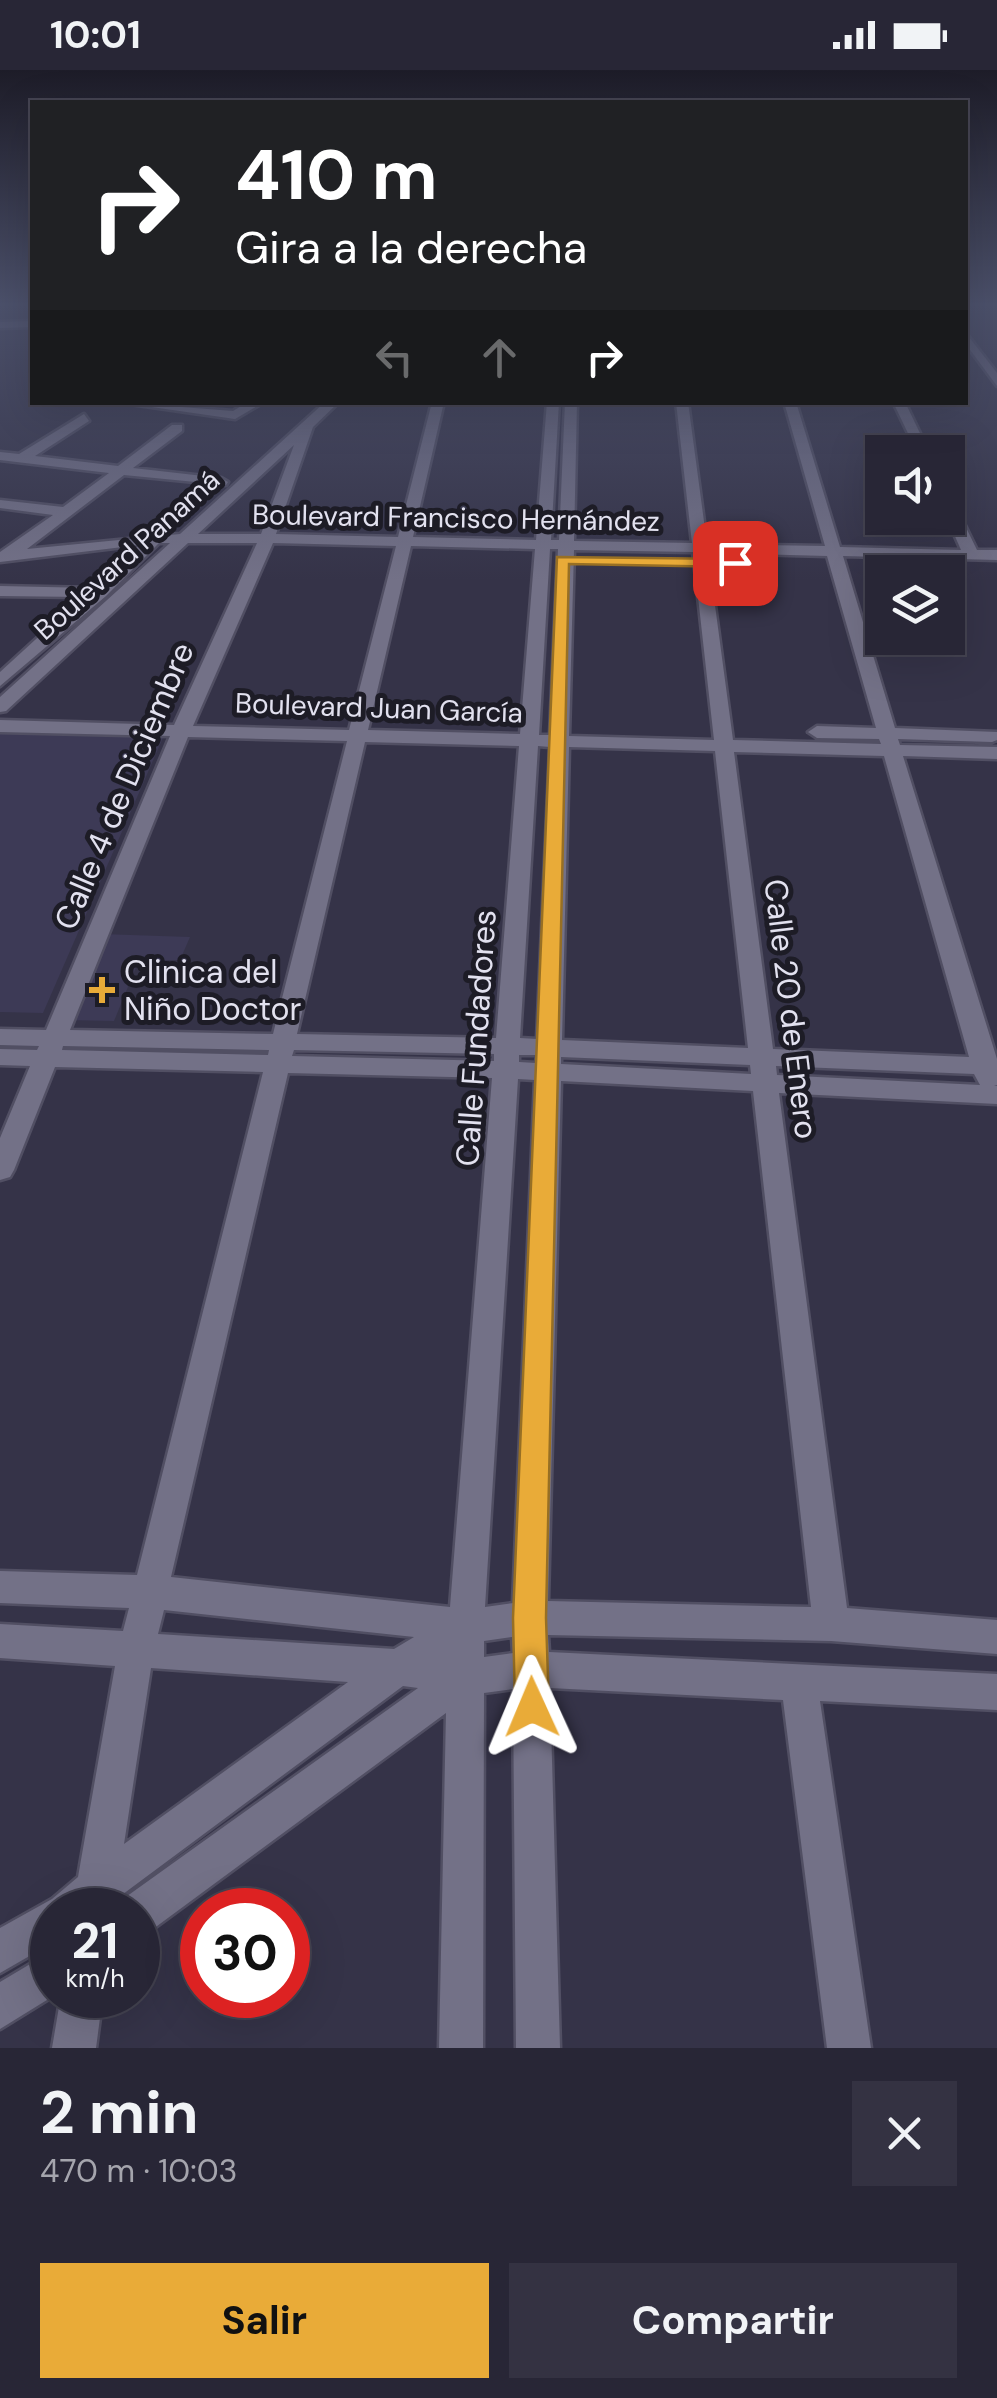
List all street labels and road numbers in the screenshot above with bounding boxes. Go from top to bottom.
street label: Boulevard Panamá [26,462,228,648]
street label: Boulevard Francisco Hernández [252,496,660,540]
street label: Calle 4 de Diciembre [45,636,203,936]
street label: Boulevard Juan García [235,684,523,732]
street label: Calle 20 de Enero [754,877,828,1141]
street label: Calle Fundadores [446,908,506,1168]

